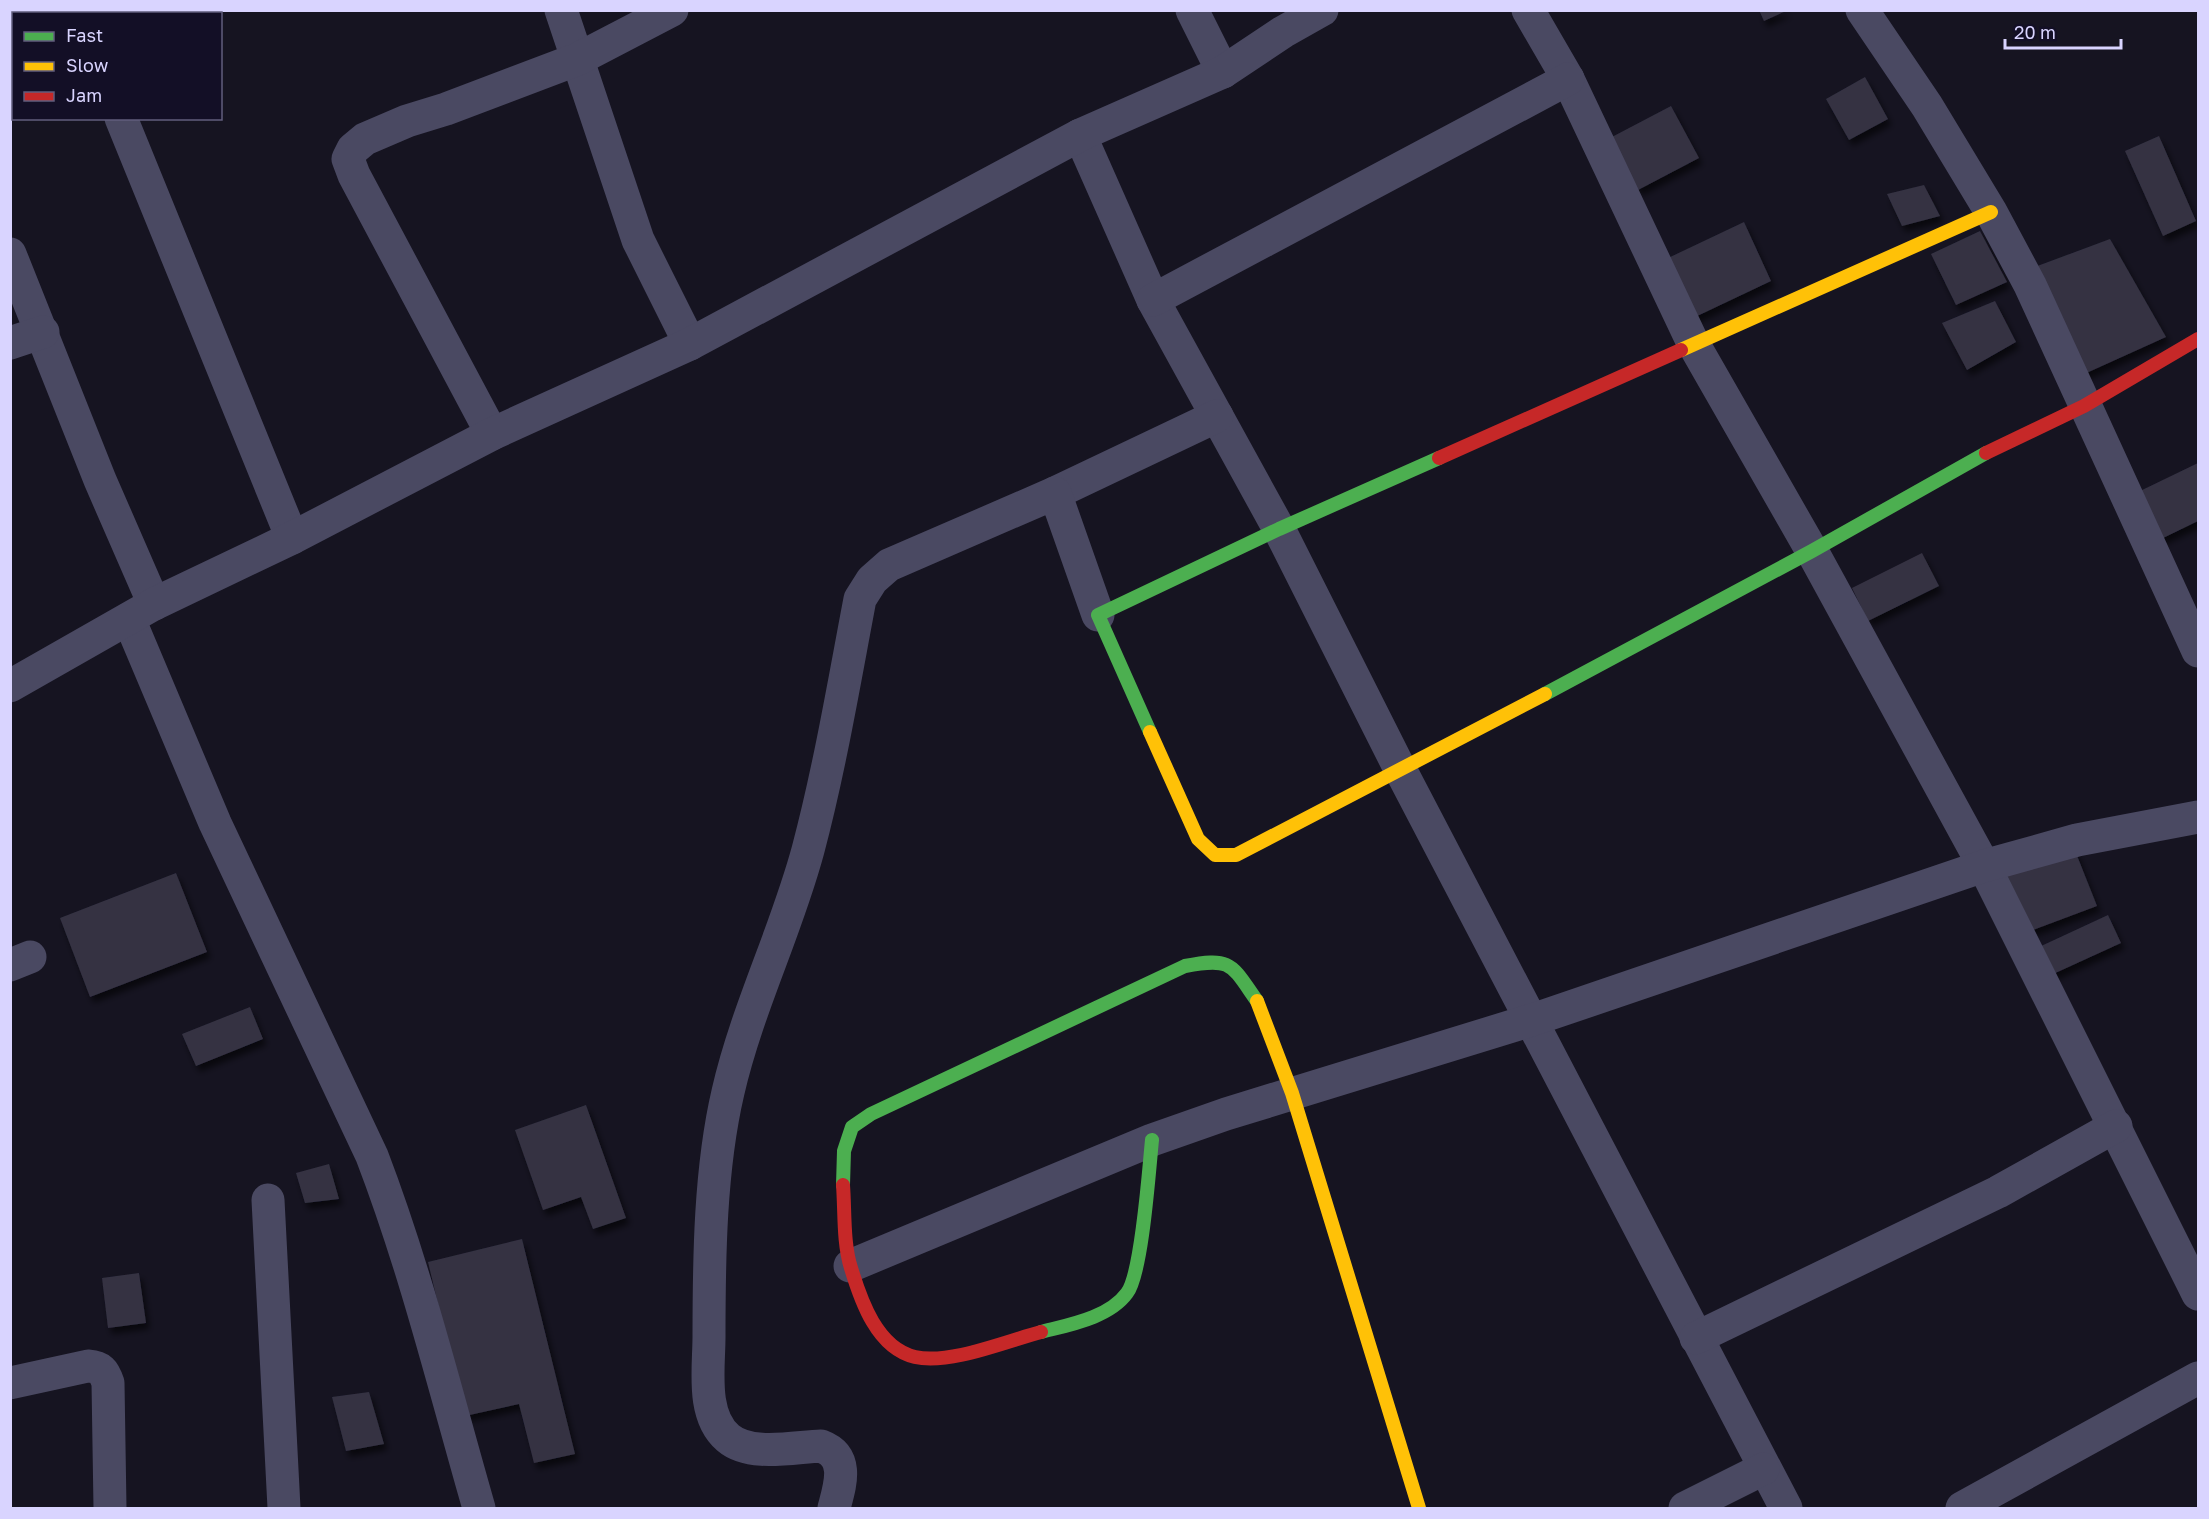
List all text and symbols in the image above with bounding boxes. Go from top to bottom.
legend [12,12,222,120]
scale bar [2005,12,2120,50]
text: 20 m [2014,21,2056,43]
text: Fast [66,24,103,46]
text: Slow [66,54,109,76]
text: Jam [66,84,102,106]

